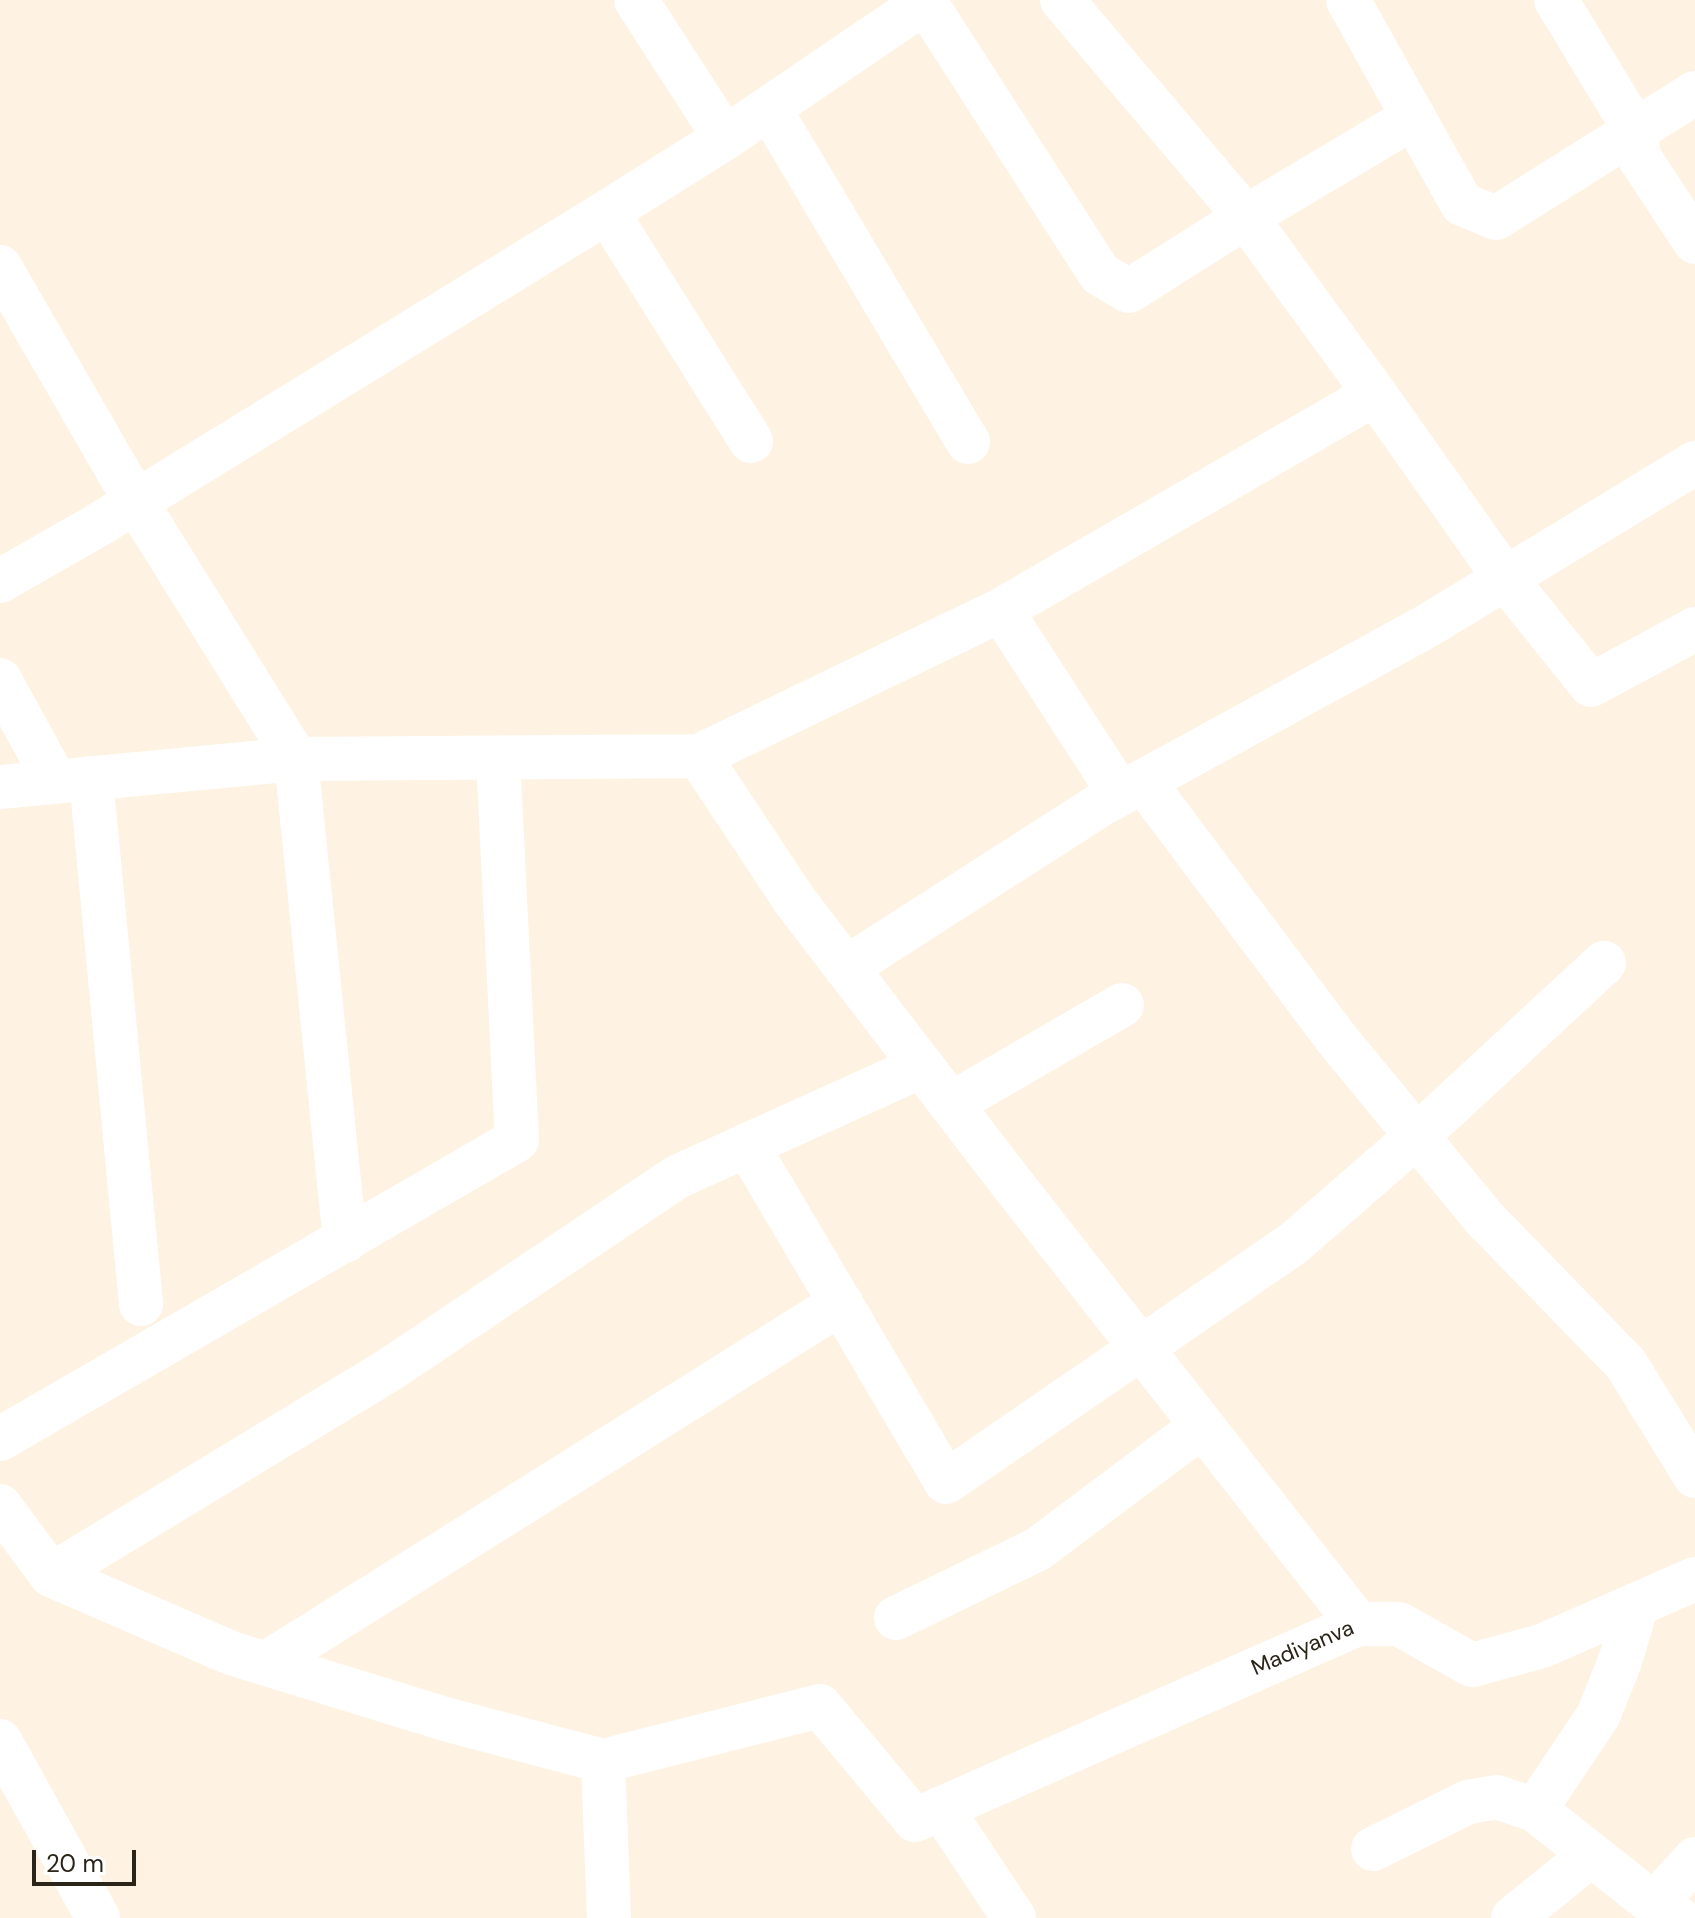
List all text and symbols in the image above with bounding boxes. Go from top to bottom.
street label: Madiyanva [1248,1616,1358,1682]
scale bar [36,1834,140,1884]
text: 20 m [46,1848,104,1879]

